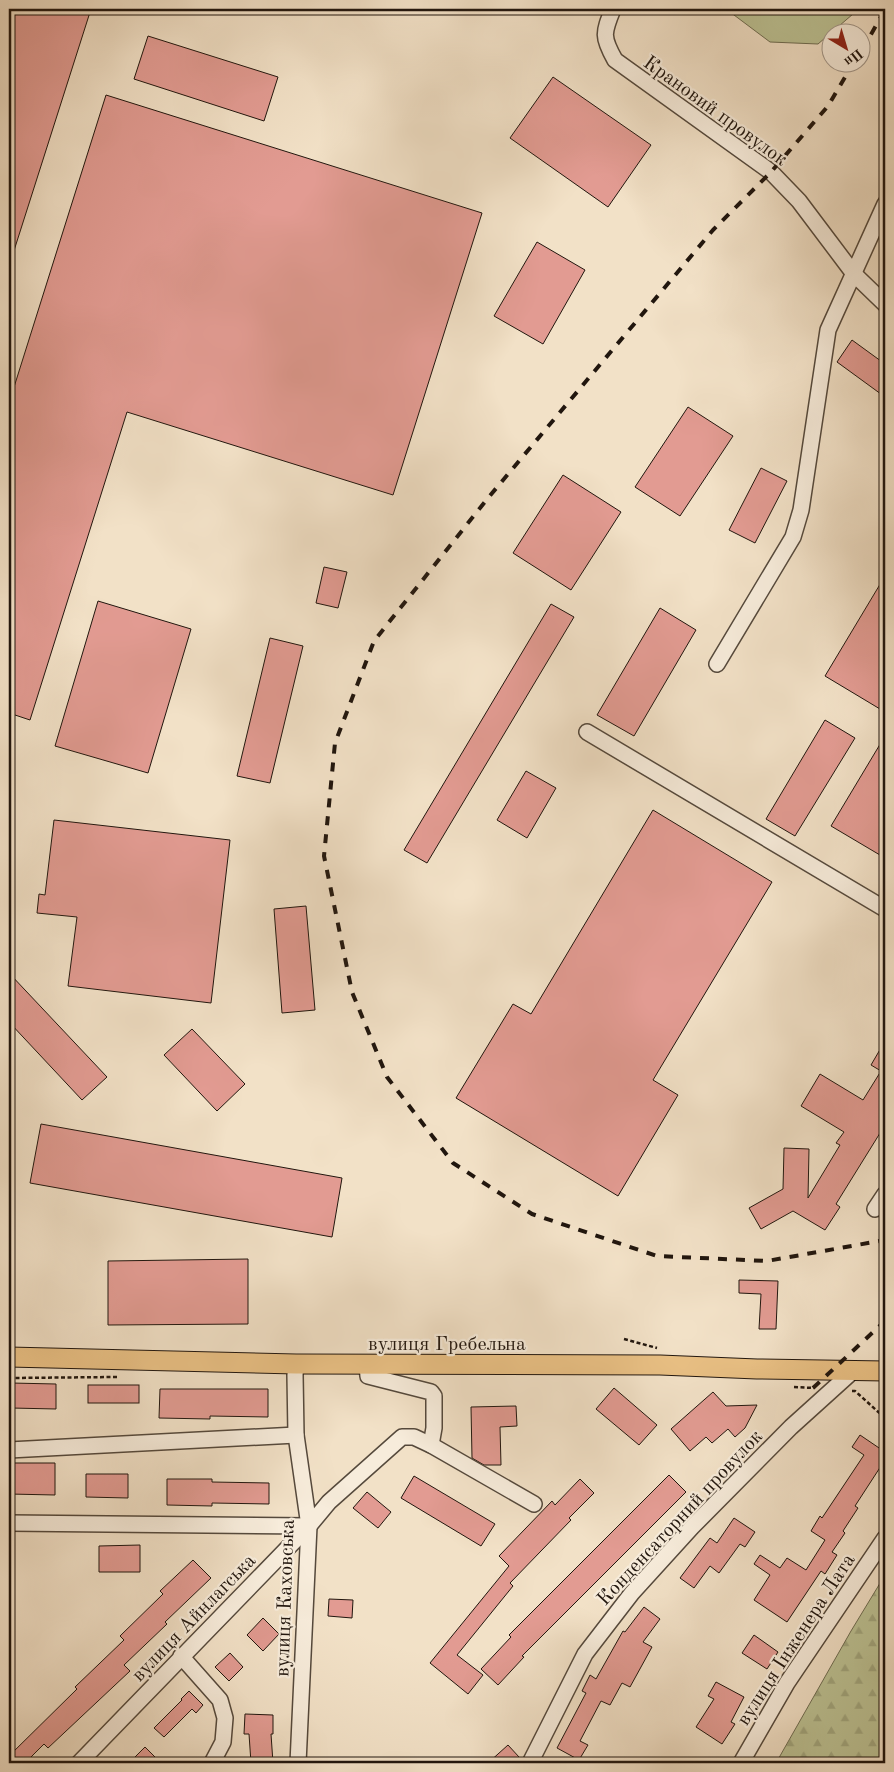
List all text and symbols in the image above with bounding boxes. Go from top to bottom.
north arrow [822,22,872,72]
text: Пн [841,46,865,69]
street label: Крановий провулок [639,53,791,170]
street label: вулиця Гребельна [368,1335,526,1355]
street label: Конденсаторний провулок [594,1427,767,1610]
street label: вулиця Каховська [273,1519,299,1677]
street label: вулиця Айнлагська [129,1551,260,1686]
street label: вулиця Інженера Лата [734,1551,860,1729]

